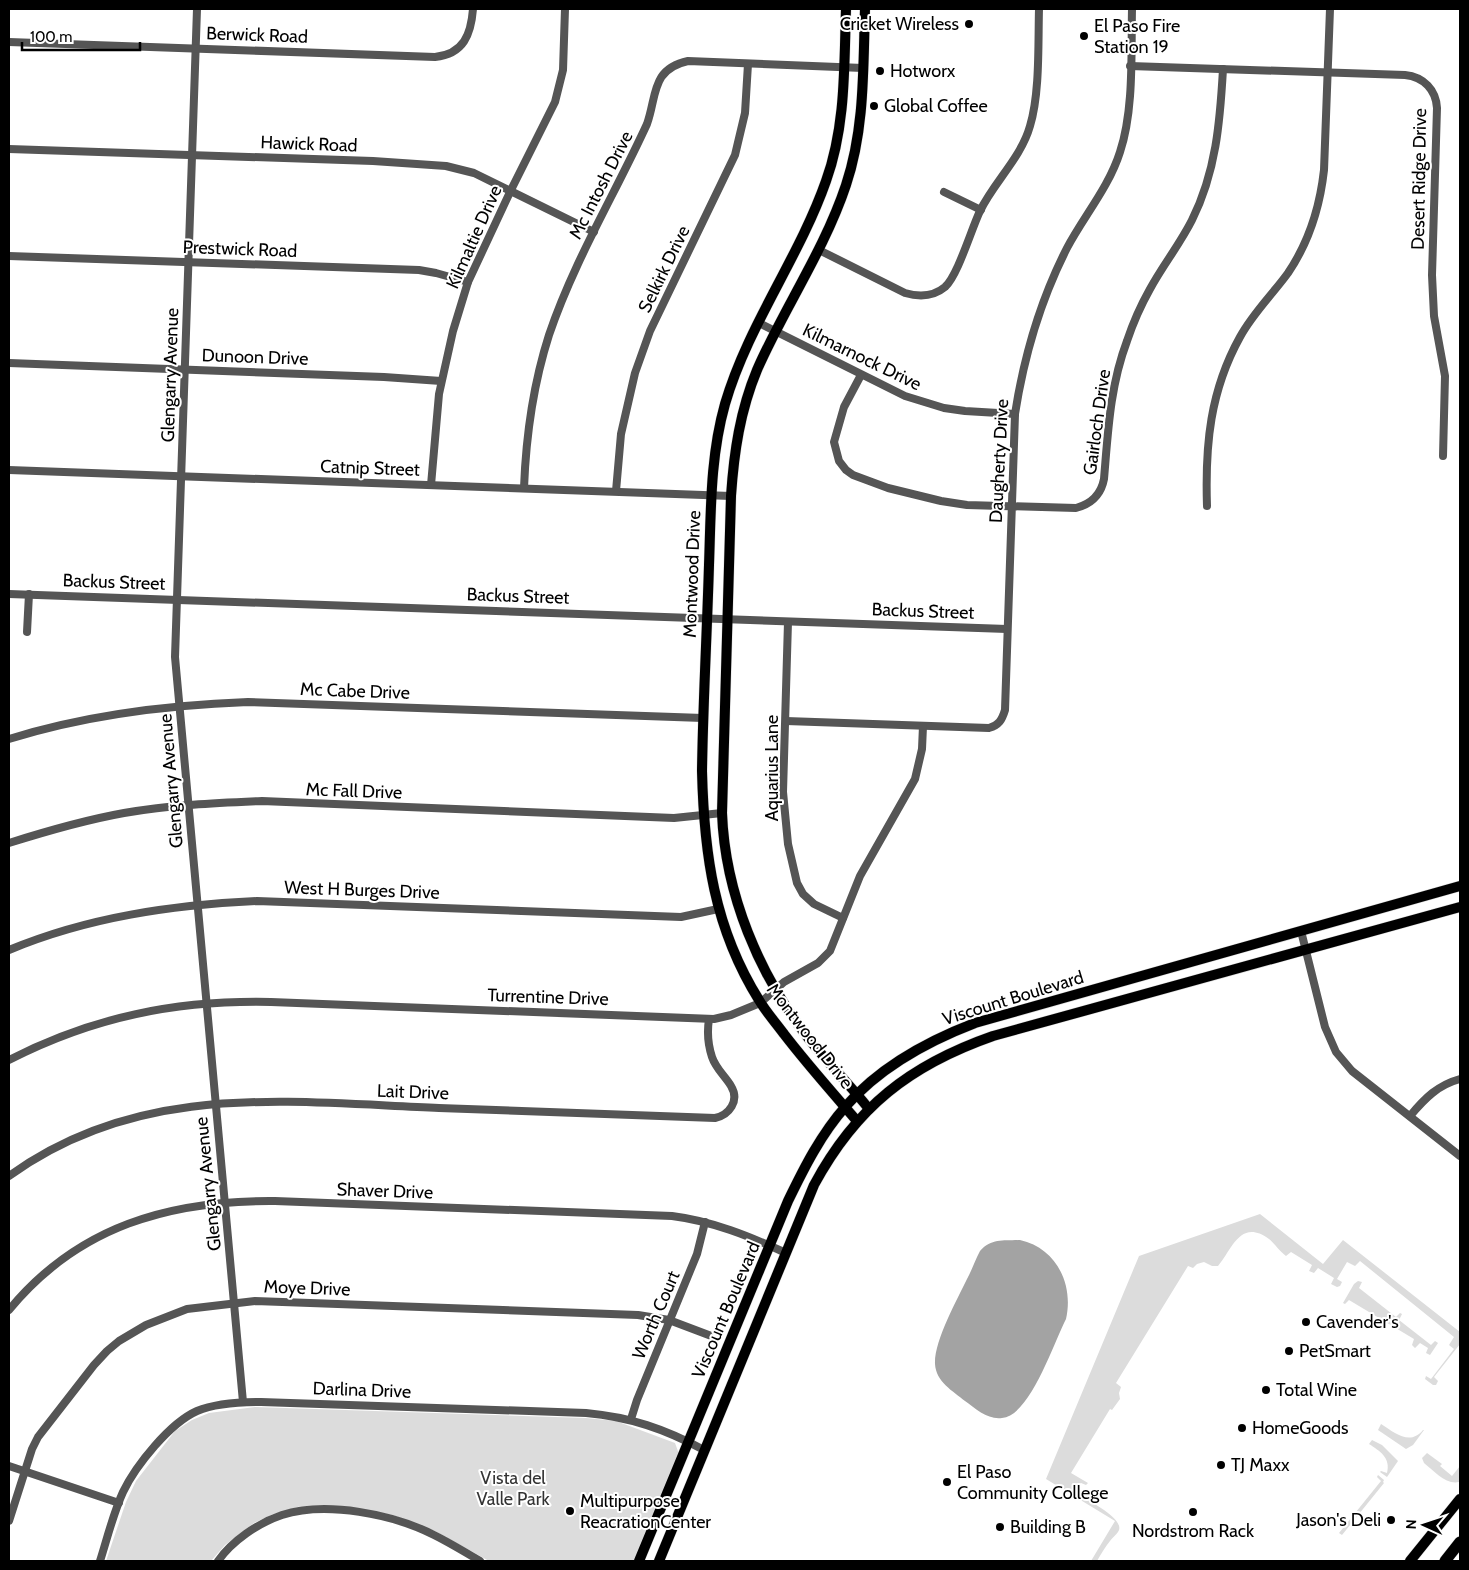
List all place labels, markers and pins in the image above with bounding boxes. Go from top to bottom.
place label: Cricket Wireless [840,13,959,35]
place label: El Paso Fire Station 19 [1094,15,1180,58]
marker: Cricket Wireless [963,18,975,30]
marker: El Paso Fire Station 19 [1078,30,1090,42]
place label: Hotworx [890,60,956,82]
marker: Hotworx [874,65,886,77]
place label: Global Coffee [884,95,988,117]
marker: Global Coffee [868,100,880,112]
place label: Cavender's [1316,1311,1399,1333]
marker: Cavender's [1300,1316,1312,1328]
place label: PetSmart [1299,1340,1371,1362]
marker: PetSmart [1283,1345,1295,1357]
place label: Total Wine [1276,1379,1357,1401]
marker: Total Wine [1260,1384,1272,1396]
place label: HomeGoods [1252,1417,1349,1439]
marker: HomeGoods [1236,1422,1248,1434]
place label: TJ Maxx [1231,1454,1290,1476]
marker: TJ Maxx [1215,1459,1227,1471]
place label: El Paso Community College [957,1461,1108,1504]
marker: El Paso Community College [941,1476,953,1488]
place label: Multipurpose ReacrationCenter [580,1490,711,1533]
marker: Multipurpose ReacrationCenter [564,1505,576,1517]
marker: Nordstrom Rack [1187,1506,1199,1518]
place label: Jason's Deli [1295,1509,1381,1531]
marker: Jason's Deli [1385,1514,1397,1526]
place label: Building B [1010,1516,1086,1538]
place label: Nordstrom Rack [1132,1520,1255,1542]
marker: Building B [994,1521,1006,1533]

